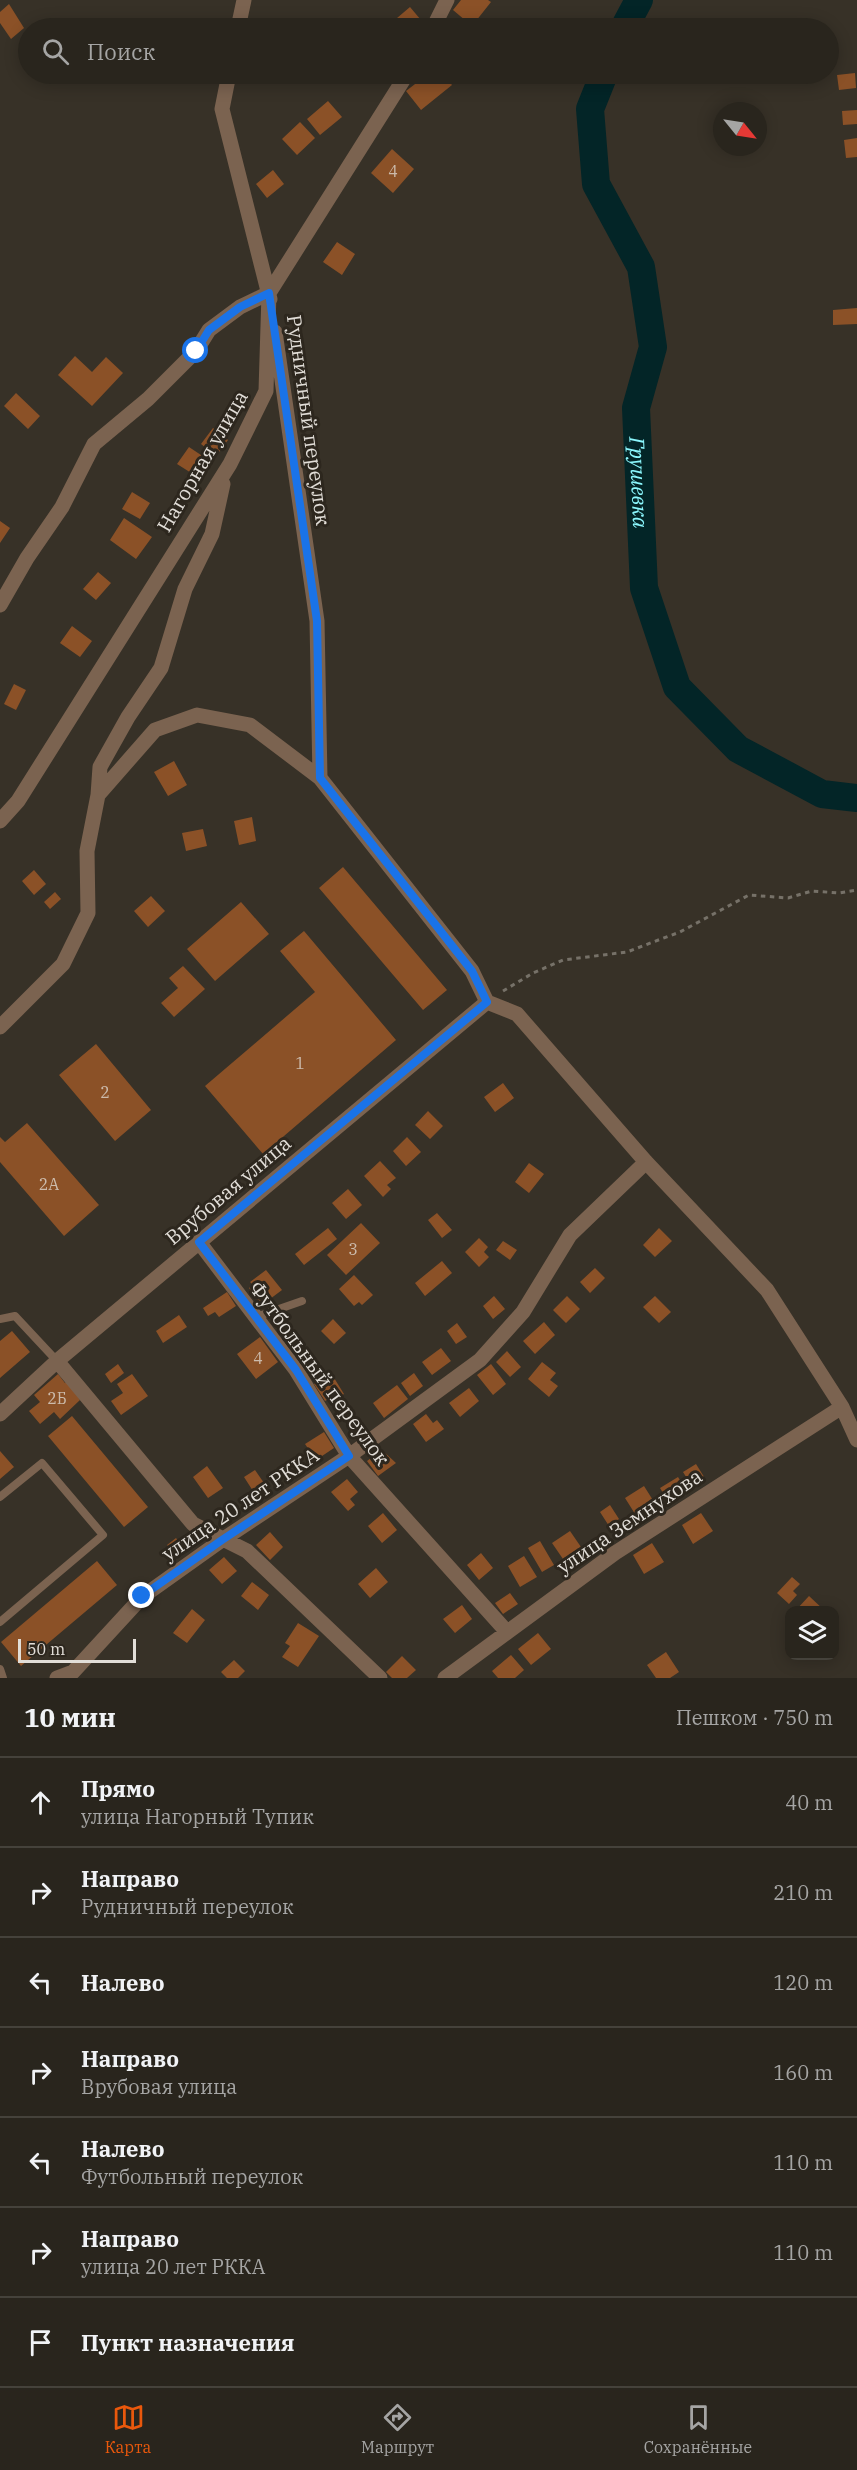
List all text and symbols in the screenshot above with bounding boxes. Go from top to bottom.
search box [18,18,839,84]
icon: search [39,35,72,68]
text: Поиск [87,37,155,66]
north arrow [713,102,767,156]
house number: 4 [388,161,398,181]
street label: Рудничный переулок [281,313,337,528]
route start [182,337,208,363]
street label: Нагорная улица [150,385,254,537]
water label: Грушевка [623,435,655,529]
house number: 1 [295,1053,305,1073]
house number: 2 [100,1082,110,1102]
street label: Врубовая улица [159,1129,297,1251]
house number: 2А [39,1174,59,1194]
house number: 3 [348,1239,358,1259]
street label: Футбольный переулок [244,1275,396,1471]
house number: 4 [253,1348,263,1368]
house number: 2Б [47,1388,67,1408]
street label: улица 20 лет РККА [156,1441,324,1567]
street label: улица Земнухова [551,1462,707,1580]
route end [128,1582,154,1608]
map controls [785,1606,839,1660]
button: layers [785,1606,839,1660]
scale bar [18,1636,136,1664]
text: 50 m [27,1639,65,1659]
text: 10 мин [24,1700,116,1734]
text: Пешком · 750 m [676,1704,833,1731]
text: Прямо [81,1774,155,1803]
icon: ahead [24,1786,57,1819]
text: 40 m [785,1789,833,1816]
text: улица Нагорный Тупик [81,1803,314,1830]
text: Направо [81,1864,179,1893]
icon: right [24,1876,57,1909]
text: 210 m [773,1879,833,1906]
text: Рудничный переулок [81,1893,294,1920]
icon: left [24,1966,57,1999]
text: Налево [81,1968,165,1997]
text: 120 m [773,1969,833,1996]
text: Направо [81,2044,179,2073]
icon: right [24,2056,57,2089]
text: 160 m [773,2059,833,2086]
text: Врубовая улица [81,2073,237,2100]
text: Налево [81,2134,165,2163]
icon: left [24,2146,57,2179]
text: 110 m [773,2149,833,2176]
text: Футбольный переулок [81,2163,303,2190]
text: Направо [81,2224,179,2253]
icon: right [24,2236,57,2269]
text: 110 m [773,2239,833,2266]
text: улица 20 лет РККА [81,2253,265,2280]
icon: arrive [24,2326,57,2359]
text: Пункт назначения [81,2328,295,2357]
tab: Карта [105,2401,151,2457]
tab: Маршрут [361,2401,434,2457]
tab: Сохранённые [644,2401,752,2457]

